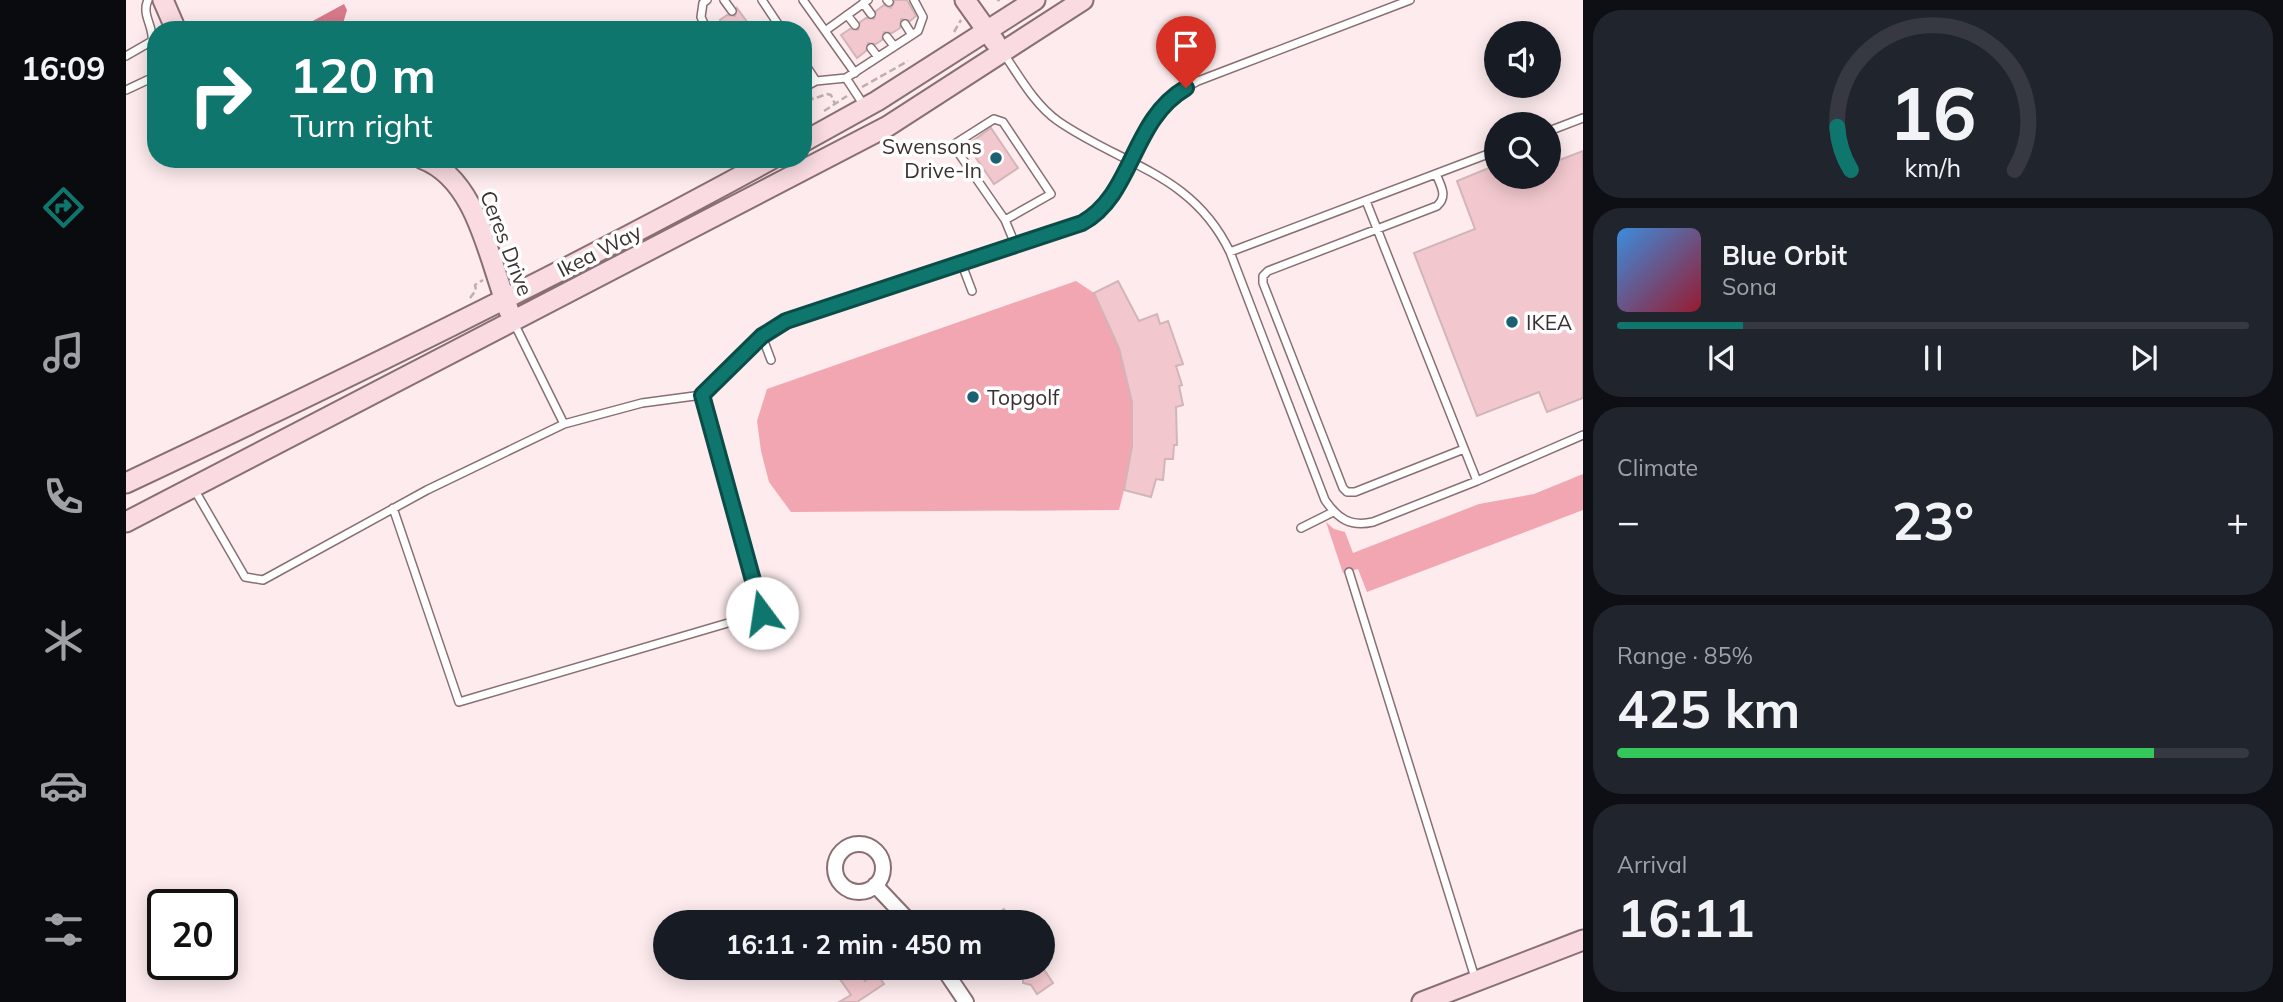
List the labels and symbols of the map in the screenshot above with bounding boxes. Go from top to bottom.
pin [1156,16,1216,88]
place label: Swensons Drive-In [882,133,982,183]
marker: Swensons Drive-In [988,150,1004,166]
street label: Ceres Drive [475,187,539,299]
street label: Ikea Way [552,218,646,282]
place label: IKEA [1526,309,1573,335]
marker: IKEA [1504,314,1520,330]
place label: Topgolf [987,384,1060,410]
marker: Topgolf [965,389,981,405]
position arrow [725,576,799,650]
speed limit sign: 20 [147,889,238,980]

